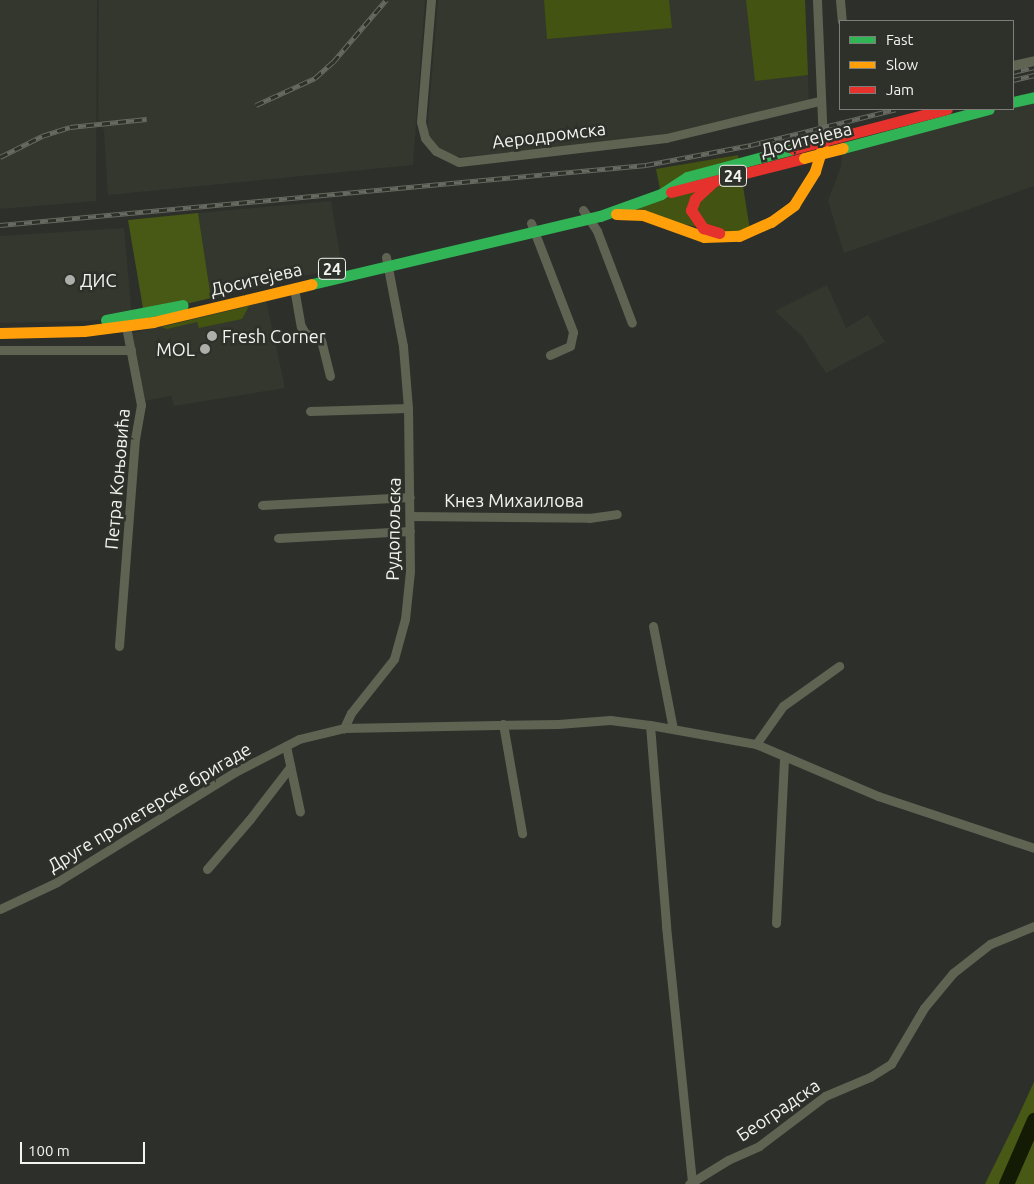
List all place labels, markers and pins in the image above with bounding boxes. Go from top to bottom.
place label: ДИС [80,269,116,291]
marker: ДИС [64,274,76,286]
place label: Fresh Corner [222,325,326,347]
marker: Fresh Corner [206,330,218,342]
place label: MOL [156,338,195,360]
marker: MOL [199,343,211,355]

